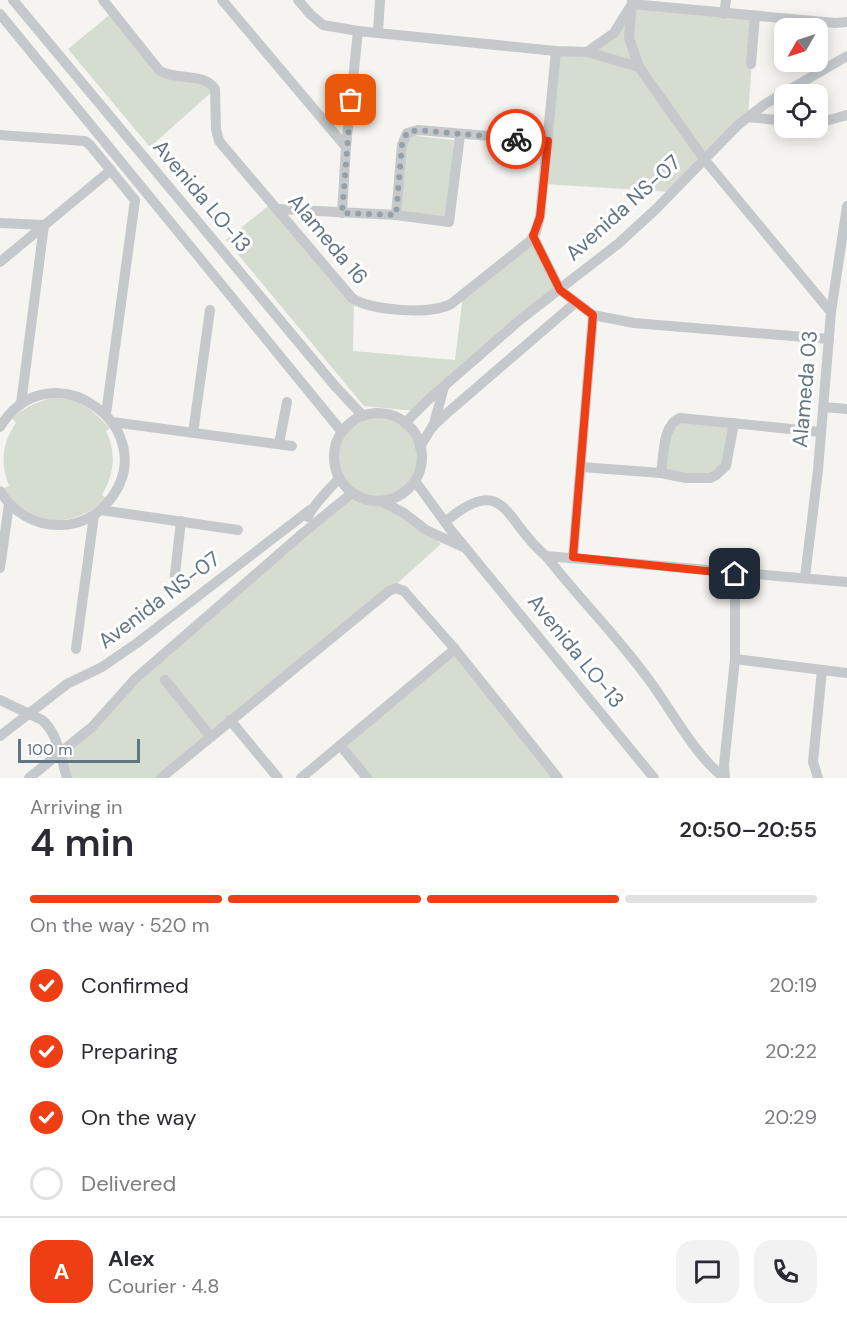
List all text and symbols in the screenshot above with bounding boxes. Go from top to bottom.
north arrow [774,18,828,72]
map controls [774,18,828,138]
pin [325,74,376,125]
icon: bag [334,83,367,116]
button: locate [774,84,828,138]
courier [486,109,546,169]
icon: bike [500,123,533,156]
street label: Avenida LO-13 [147,134,257,258]
street label: Avenida NS-07 [559,149,687,267]
street label: Alameda 16 [282,188,374,290]
street label: Alameda 03 [786,329,824,449]
street label: Avenida NS-07 [92,545,226,655]
pin [709,548,760,599]
icon: home [718,557,751,590]
street label: Avenida LO-13 [521,588,631,714]
scale bar [18,736,140,764]
text: 100 m [27,739,72,760]
text: Arriving in [30,794,122,820]
text: 20:50–20:55 [679,815,817,844]
text: 4 min [30,817,134,868]
text: On the way · 520 m [30,912,210,938]
icon: check [30,969,63,1002]
text: Confirmed [81,971,189,1000]
text: 20:19 [769,972,817,998]
icon: check [30,1035,63,1068]
text: Preparing [81,1037,178,1066]
text: 20:22 [765,1038,817,1064]
icon: check [30,1101,63,1134]
text: On the way [81,1103,196,1132]
text: 20:29 [764,1104,817,1130]
text: Delivered [81,1169,176,1198]
button: chat [676,1240,739,1303]
button: phone [754,1240,817,1303]
text: Alex [108,1244,155,1273]
text: A [54,1257,69,1286]
text: Courier · 4.8 [108,1273,219,1299]

